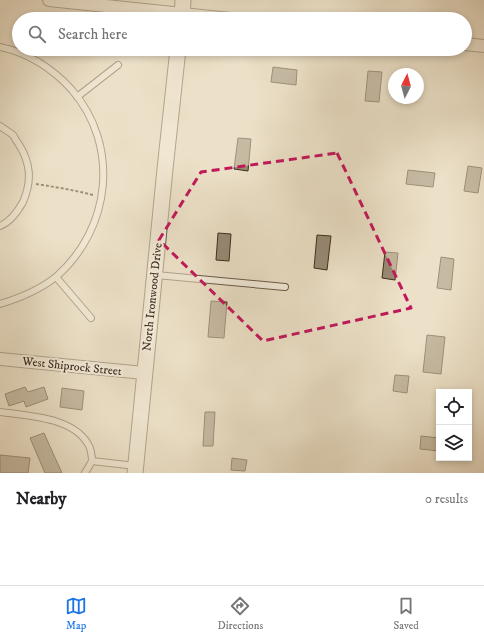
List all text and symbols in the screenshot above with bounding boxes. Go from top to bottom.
search box [12,12,472,56]
icon: search [26,23,48,45]
text: Search here [58,25,127,44]
north arrow [388,68,424,104]
street label: North Ironwood Drive [139,242,166,352]
street label: West Shiprock Street [21,354,123,379]
map controls [436,389,472,461]
button: locate [436,389,472,425]
button: layers [436,425,472,461]
text: Nearby [16,488,66,510]
text: 0 results [425,491,468,507]
tab: Map [65,595,87,633]
tab: Directions [218,595,263,633]
tab: Saved [394,595,419,633]

